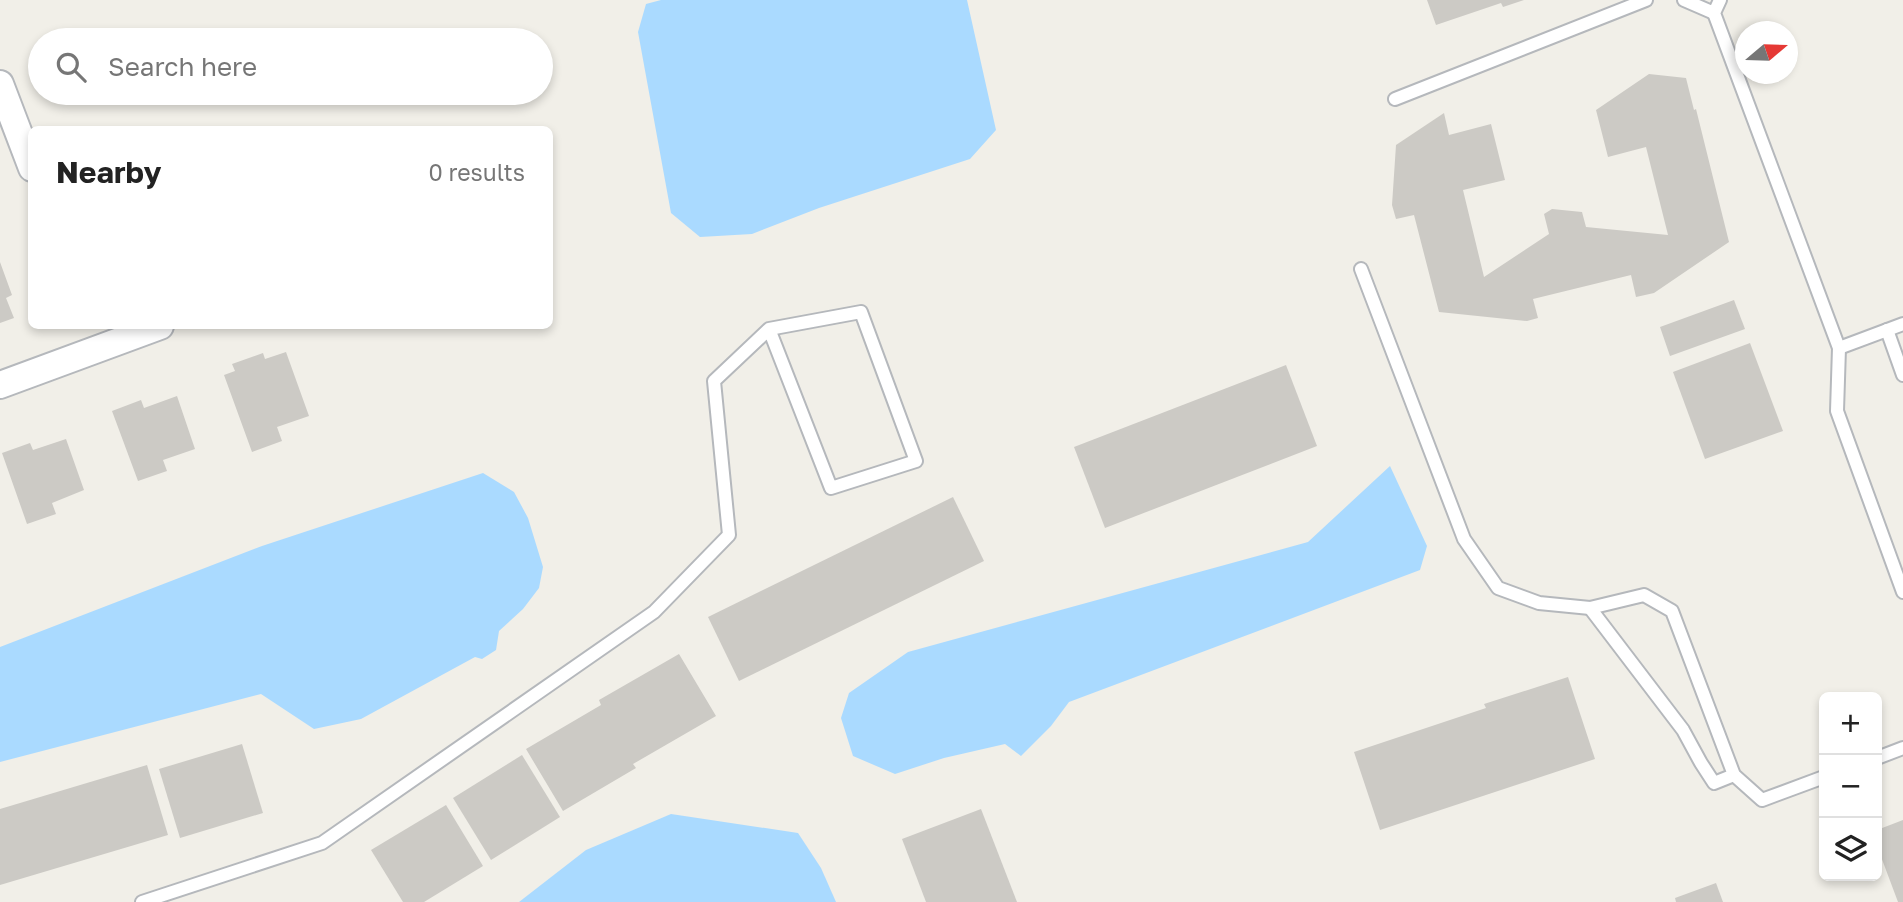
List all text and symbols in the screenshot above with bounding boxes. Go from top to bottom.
north arrow [1735,21,1798,84]
search box [28,28,553,105]
icon: search [52,48,90,86]
text: Search here [108,51,257,82]
text: Nearby [56,154,161,190]
text: 0 results [429,158,525,186]
map controls [1819,692,1882,881]
button: + [1819,692,1882,755]
button: − [1819,755,1882,818]
button: layers [1819,818,1882,881]

